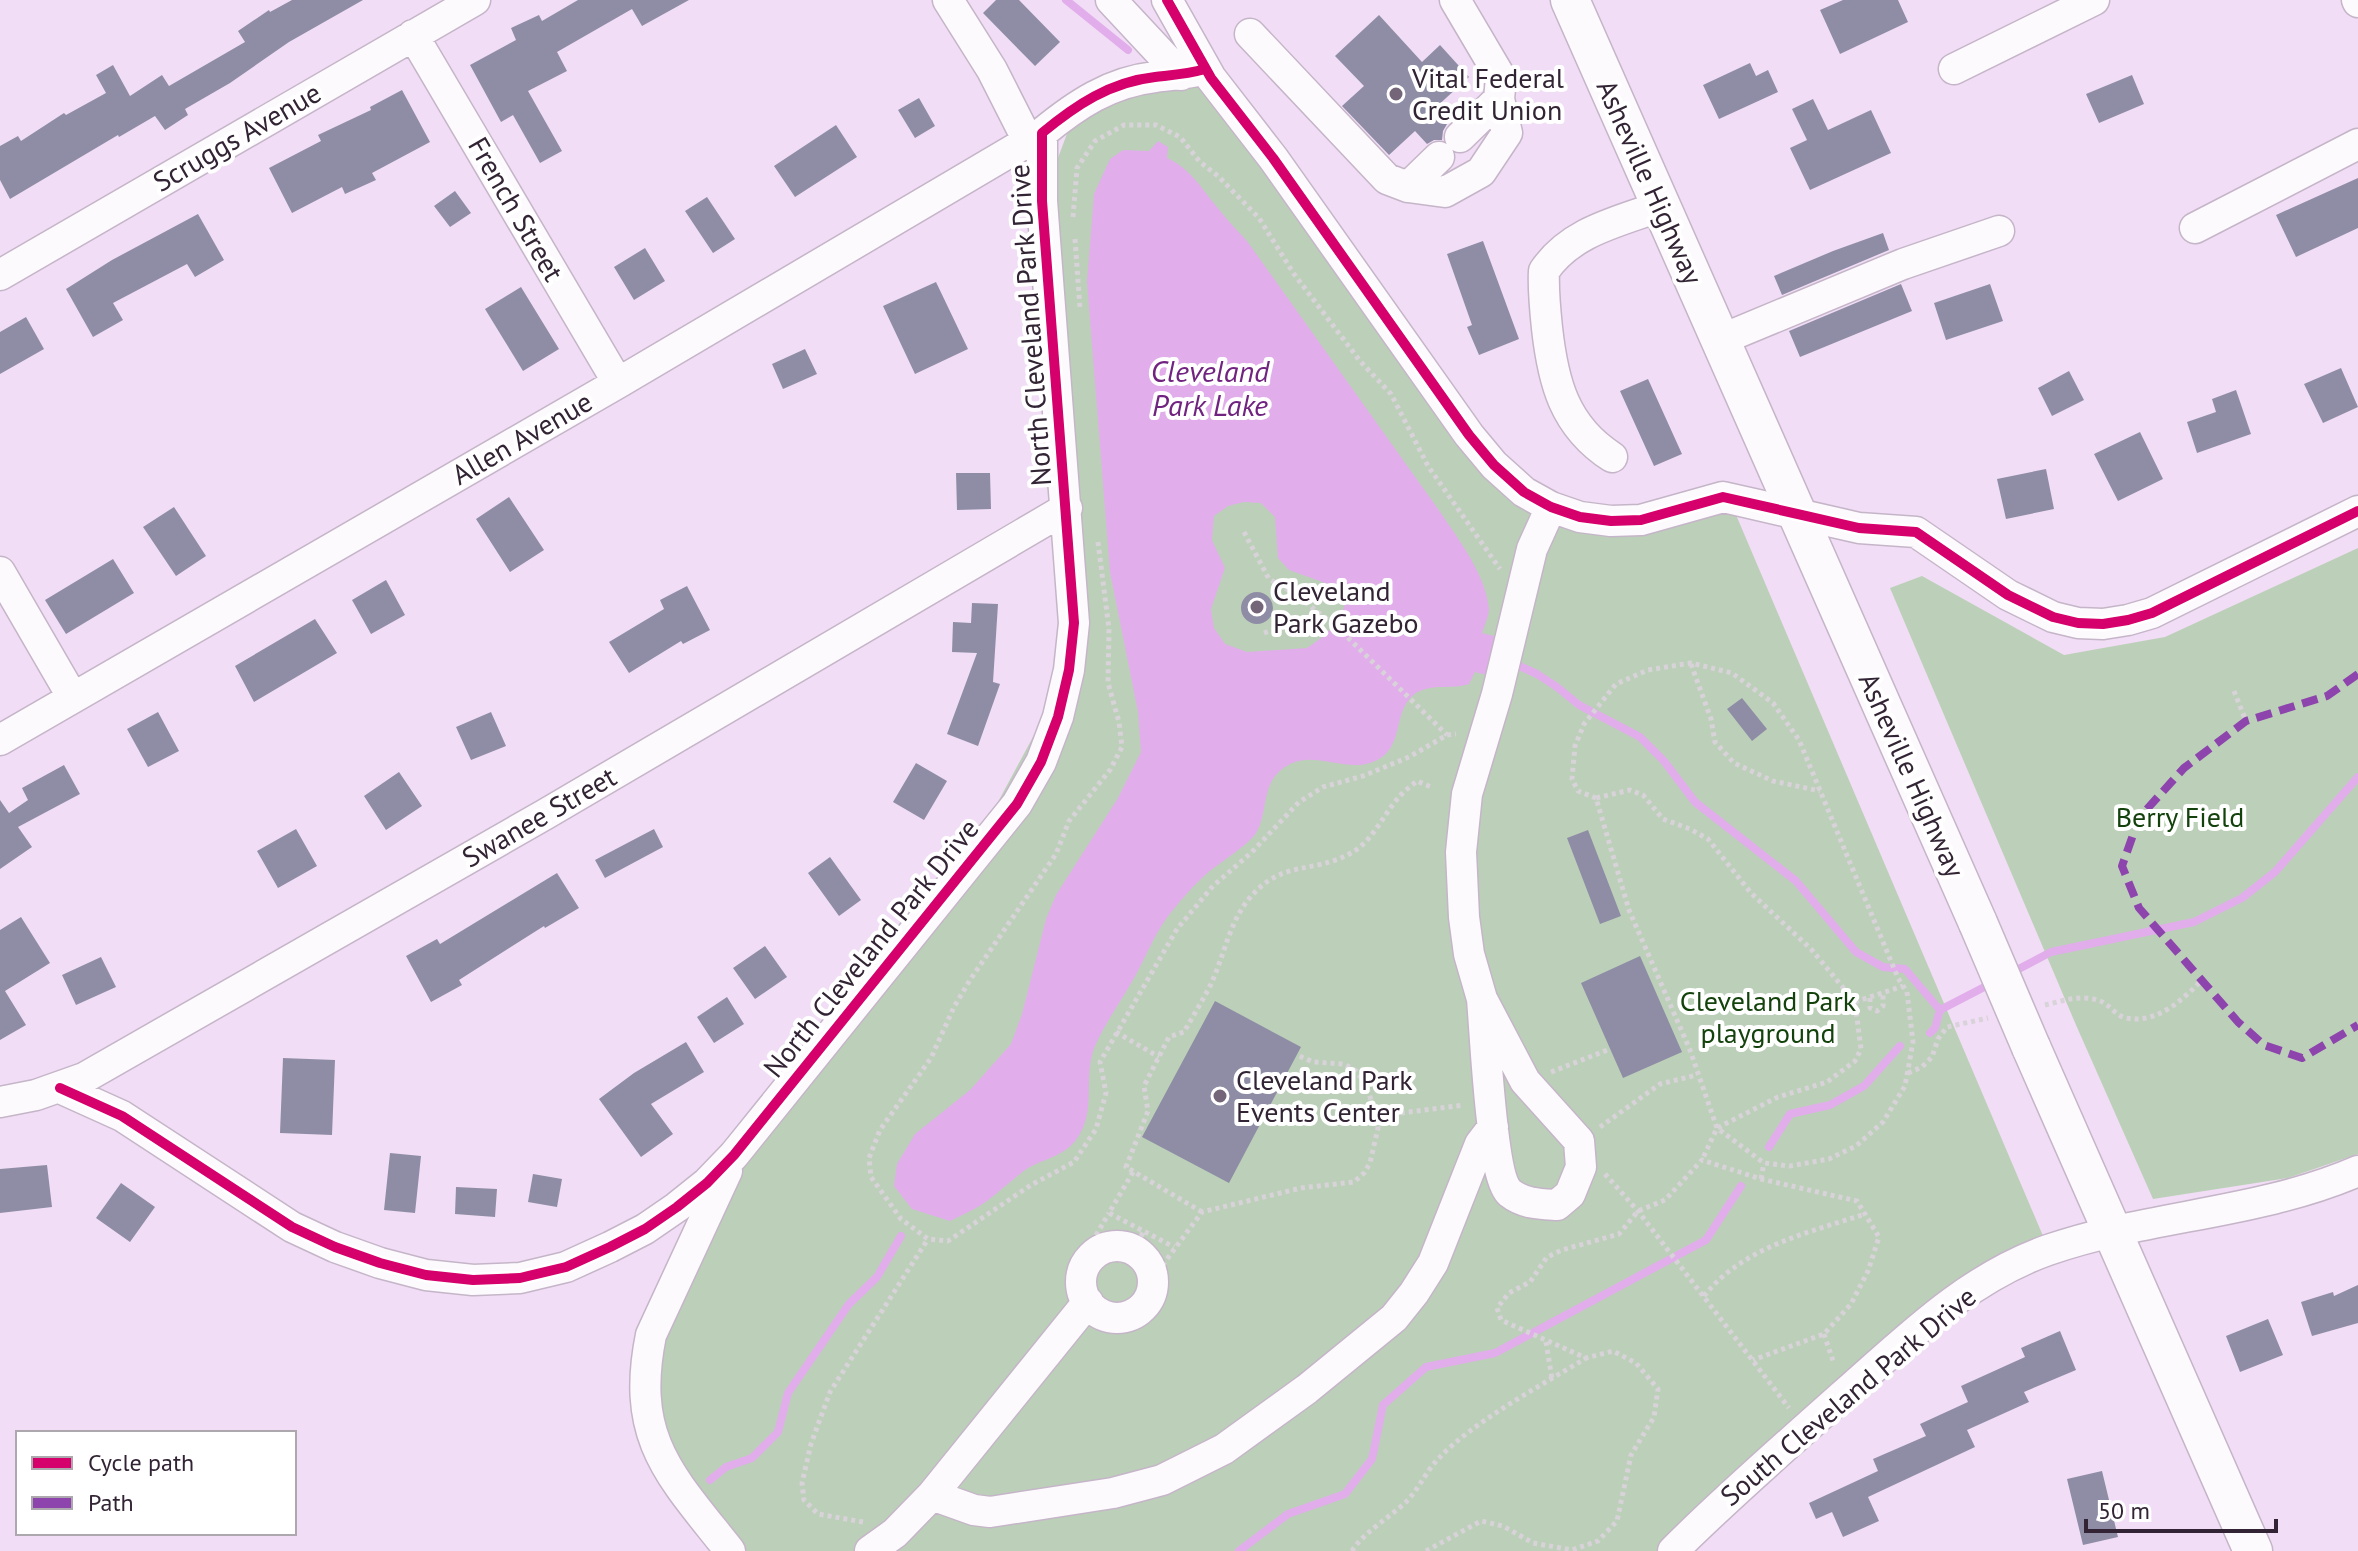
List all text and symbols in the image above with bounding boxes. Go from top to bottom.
place label: Vital Federal Credit Union [1411,59,1564,128]
street label: Scruggs Avenue [146,74,327,200]
street label: Asheville Highway [1589,74,1712,290]
marker: Vital Federal Credit Union [1387,85,1405,103]
street label: French Street [460,130,573,288]
street label: North Cleveland Park Drive [1000,163,1059,487]
water label: Cleveland Park Lake [1151,351,1270,424]
street label: Allen Avenue [445,382,599,493]
place label: Cleveland Park Gazebo [1273,572,1419,641]
marker: Cleveland Park Gazebo [1248,598,1266,616]
street label: Asheville Highway [1851,667,1974,883]
street label: Swanee Street [455,757,623,876]
park label: Berry Field [2116,798,2244,835]
street label: North Cleveland Park Drive [755,811,986,1085]
park label: Cleveland Park playground [1680,982,1857,1051]
place label: Cleveland Park Events Center [1236,1061,1413,1130]
marker: Cleveland Park Events Center [1211,1087,1229,1105]
street label: South Cleveland Park Drive [1712,1278,1983,1514]
legend [16,1431,296,1535]
text: Cycle path [88,1447,194,1478]
scale bar [2086,1483,2276,1533]
text: Path [88,1487,134,1518]
text: 50 m [2098,1495,2150,1526]

